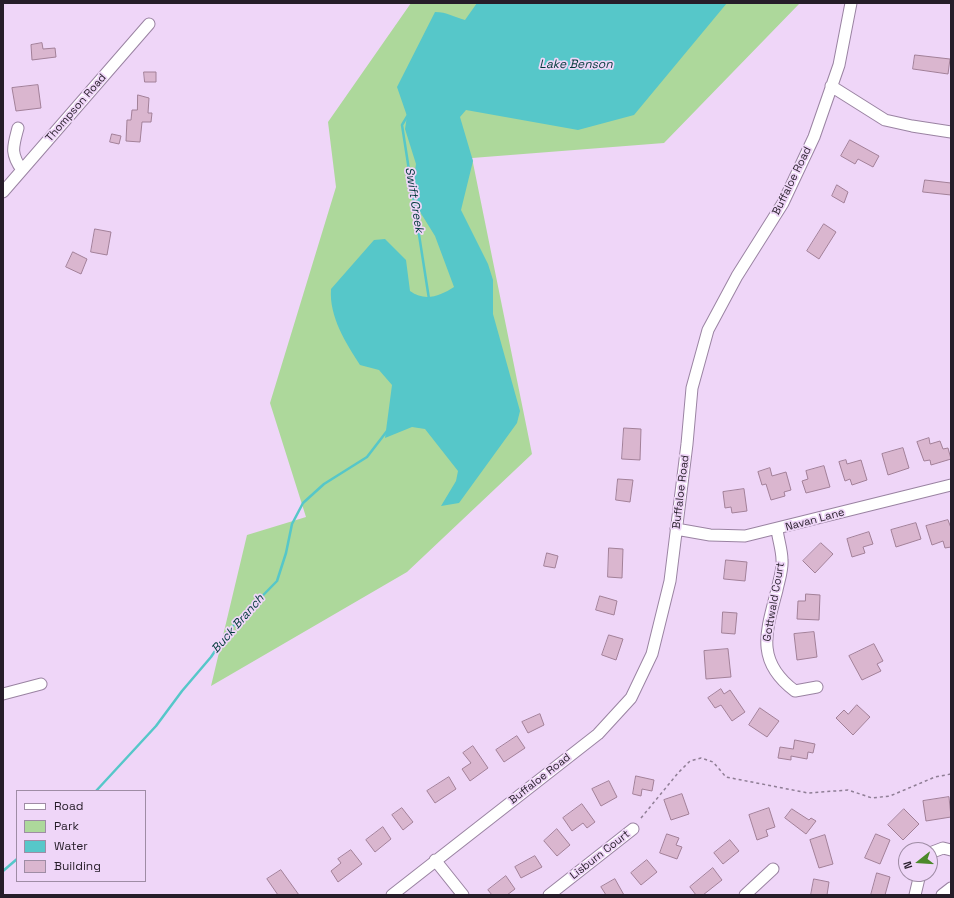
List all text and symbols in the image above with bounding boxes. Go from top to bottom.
water label: Lake Benson [539,58,613,72]
street label: Thompson Road [43,71,109,145]
street label: Buffaloe Road [770,145,814,217]
water label: Swift Creek [402,166,426,234]
street label: Buffaloe Road [670,454,692,530]
street label: Navan Lane [784,506,846,534]
street label: Gottwald Court [761,561,787,643]
water label: Buck Branch [209,592,267,656]
street label: Buffaloe Road [507,751,573,807]
legend [16,790,146,882]
text: Road [54,798,83,814]
text: Park [54,818,79,834]
street label: Lisburn Court [568,828,632,882]
text: Water [54,838,88,854]
north arrow [898,842,938,882]
text: Building [54,858,101,874]
text: N [900,860,915,871]

